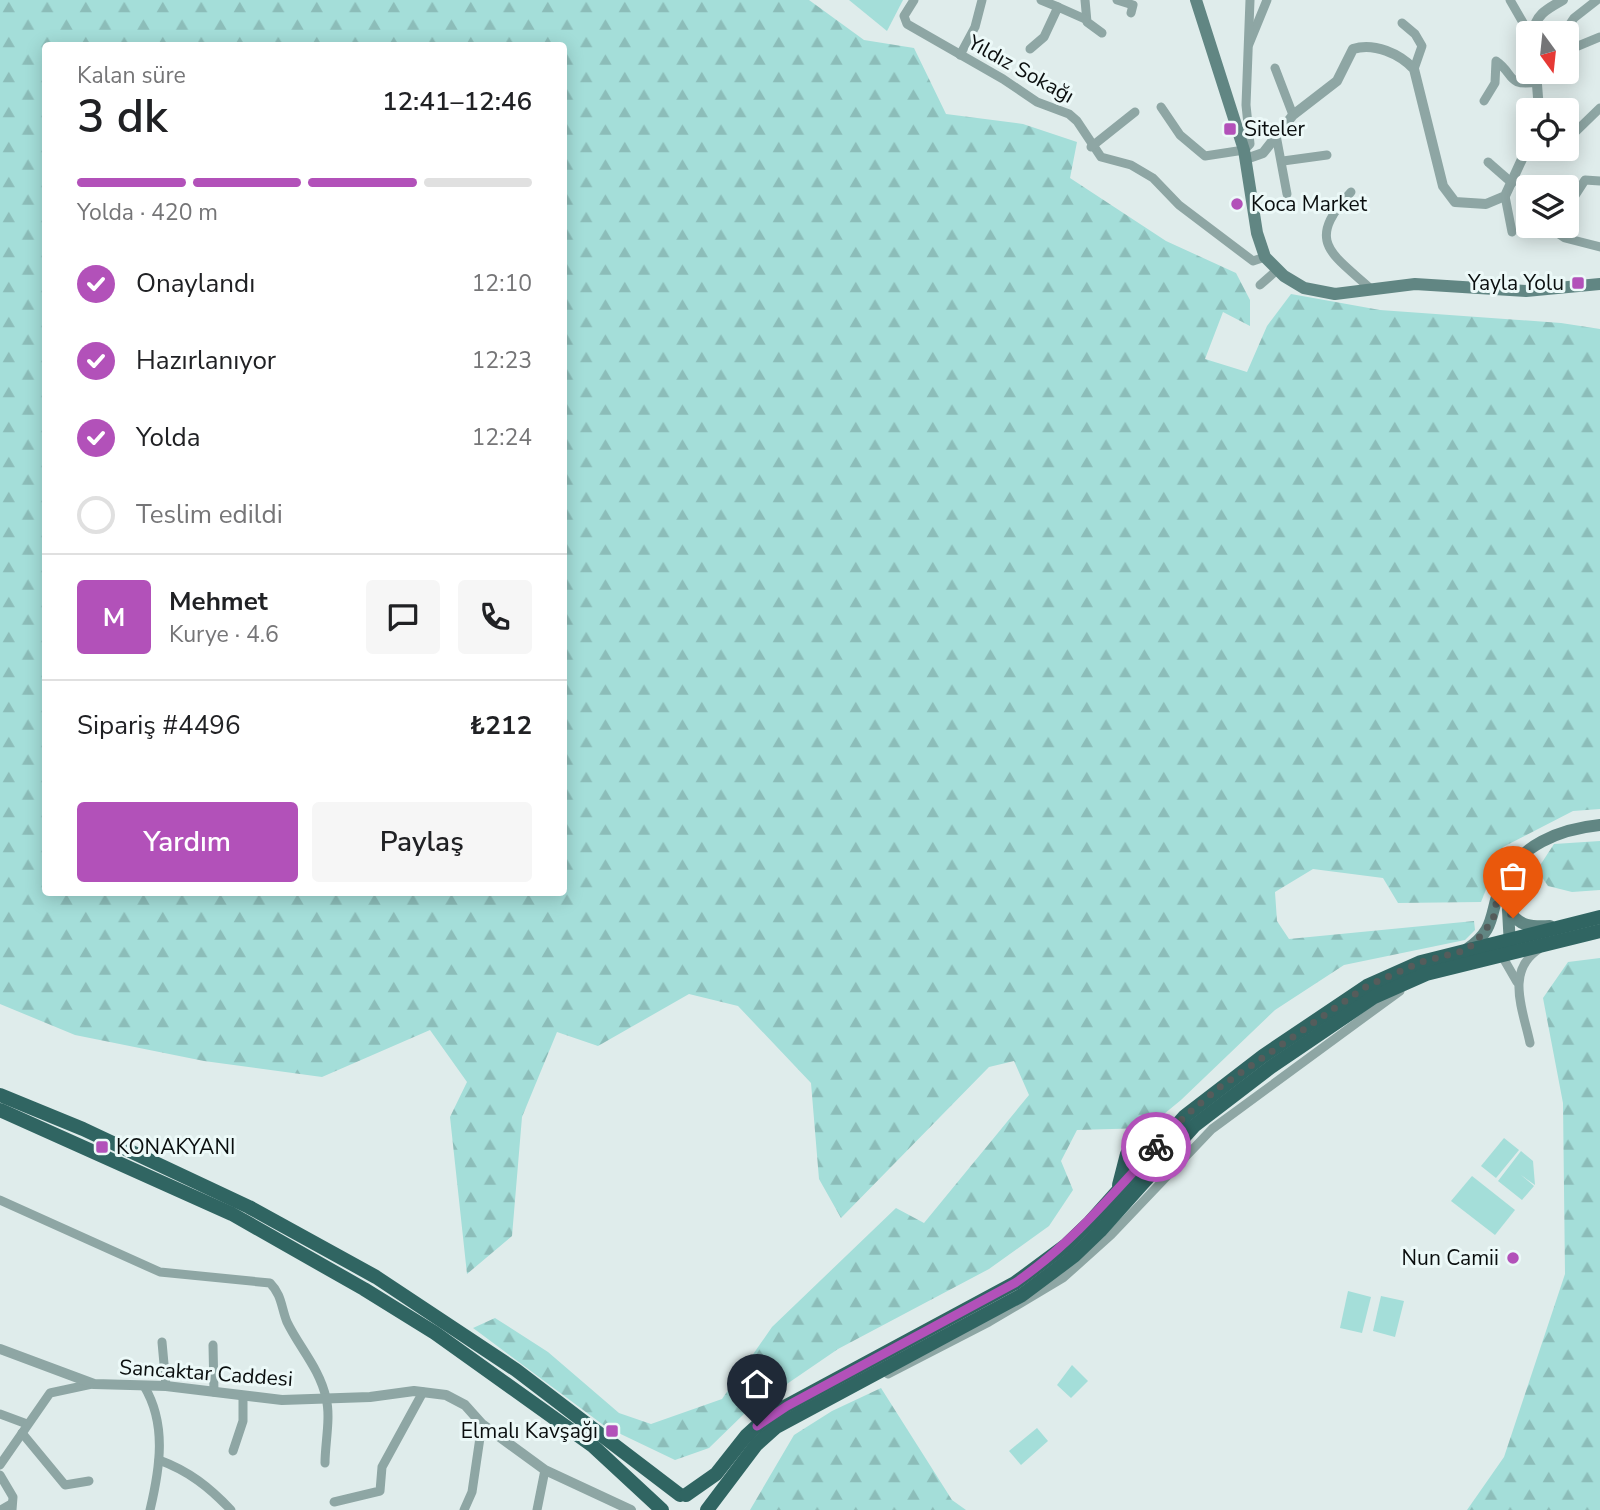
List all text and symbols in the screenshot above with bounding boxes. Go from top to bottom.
north arrow [1516,21,1578,84]
map controls [1516,21,1579,238]
street label: Yıldız Sokağı [962,28,1079,110]
text: Kalan süre [77,60,186,91]
text: 12:41–12:46 [382,84,532,119]
text: 3 dk [77,85,168,148]
button: locate [1516,98,1579,161]
place label: Siteler [1244,115,1305,143]
marker: Siteler [1222,121,1238,137]
button: layers [1516,175,1579,238]
place label: Koca Market [1251,190,1368,218]
marker: Koca Market [1229,196,1245,212]
text: Yolda · 420 m [77,197,218,228]
icon: check [77,265,115,303]
text: Onaylandı [136,266,255,301]
text: 12:10 [472,268,532,299]
place label: Yayla Yolu [1467,269,1564,297]
marker: Yayla Yolu [1570,275,1586,291]
icon: check [77,342,115,380]
text: Hazırlanıyor [136,343,276,378]
text: 12:23 [472,345,532,376]
icon: check [77,419,115,457]
text: Yolda [136,420,200,455]
text: 12:24 [472,422,532,453]
text: Teslim edildi [136,497,283,532]
button: chat [366,580,440,654]
button: phone [458,580,532,654]
text: Mehmet [169,584,268,619]
text: M [103,600,125,635]
text: Kurye · 4.6 [169,619,279,650]
text: Sipariş #4496 [77,708,241,743]
text: ₺212 [470,708,532,743]
button: Yardım [77,802,298,882]
button: Paylaş [312,802,532,882]
pin [1483,846,1543,918]
icon: bag [1494,857,1532,895]
courier [1121,1112,1191,1182]
icon: bike [1137,1128,1175,1166]
place label: KONAKYANI [116,1133,235,1161]
marker: KONAKYANI [94,1139,110,1155]
place label: Nun Camii [1402,1244,1499,1272]
marker: Nun Camii [1505,1250,1521,1266]
street label: Sancaktar Caddesi [118,1353,294,1393]
pin [727,1354,787,1426]
icon: home [738,1365,776,1403]
place label: Elmalı Kavşağı [461,1417,598,1445]
marker: Elmalı Kavşağı [604,1423,620,1439]

